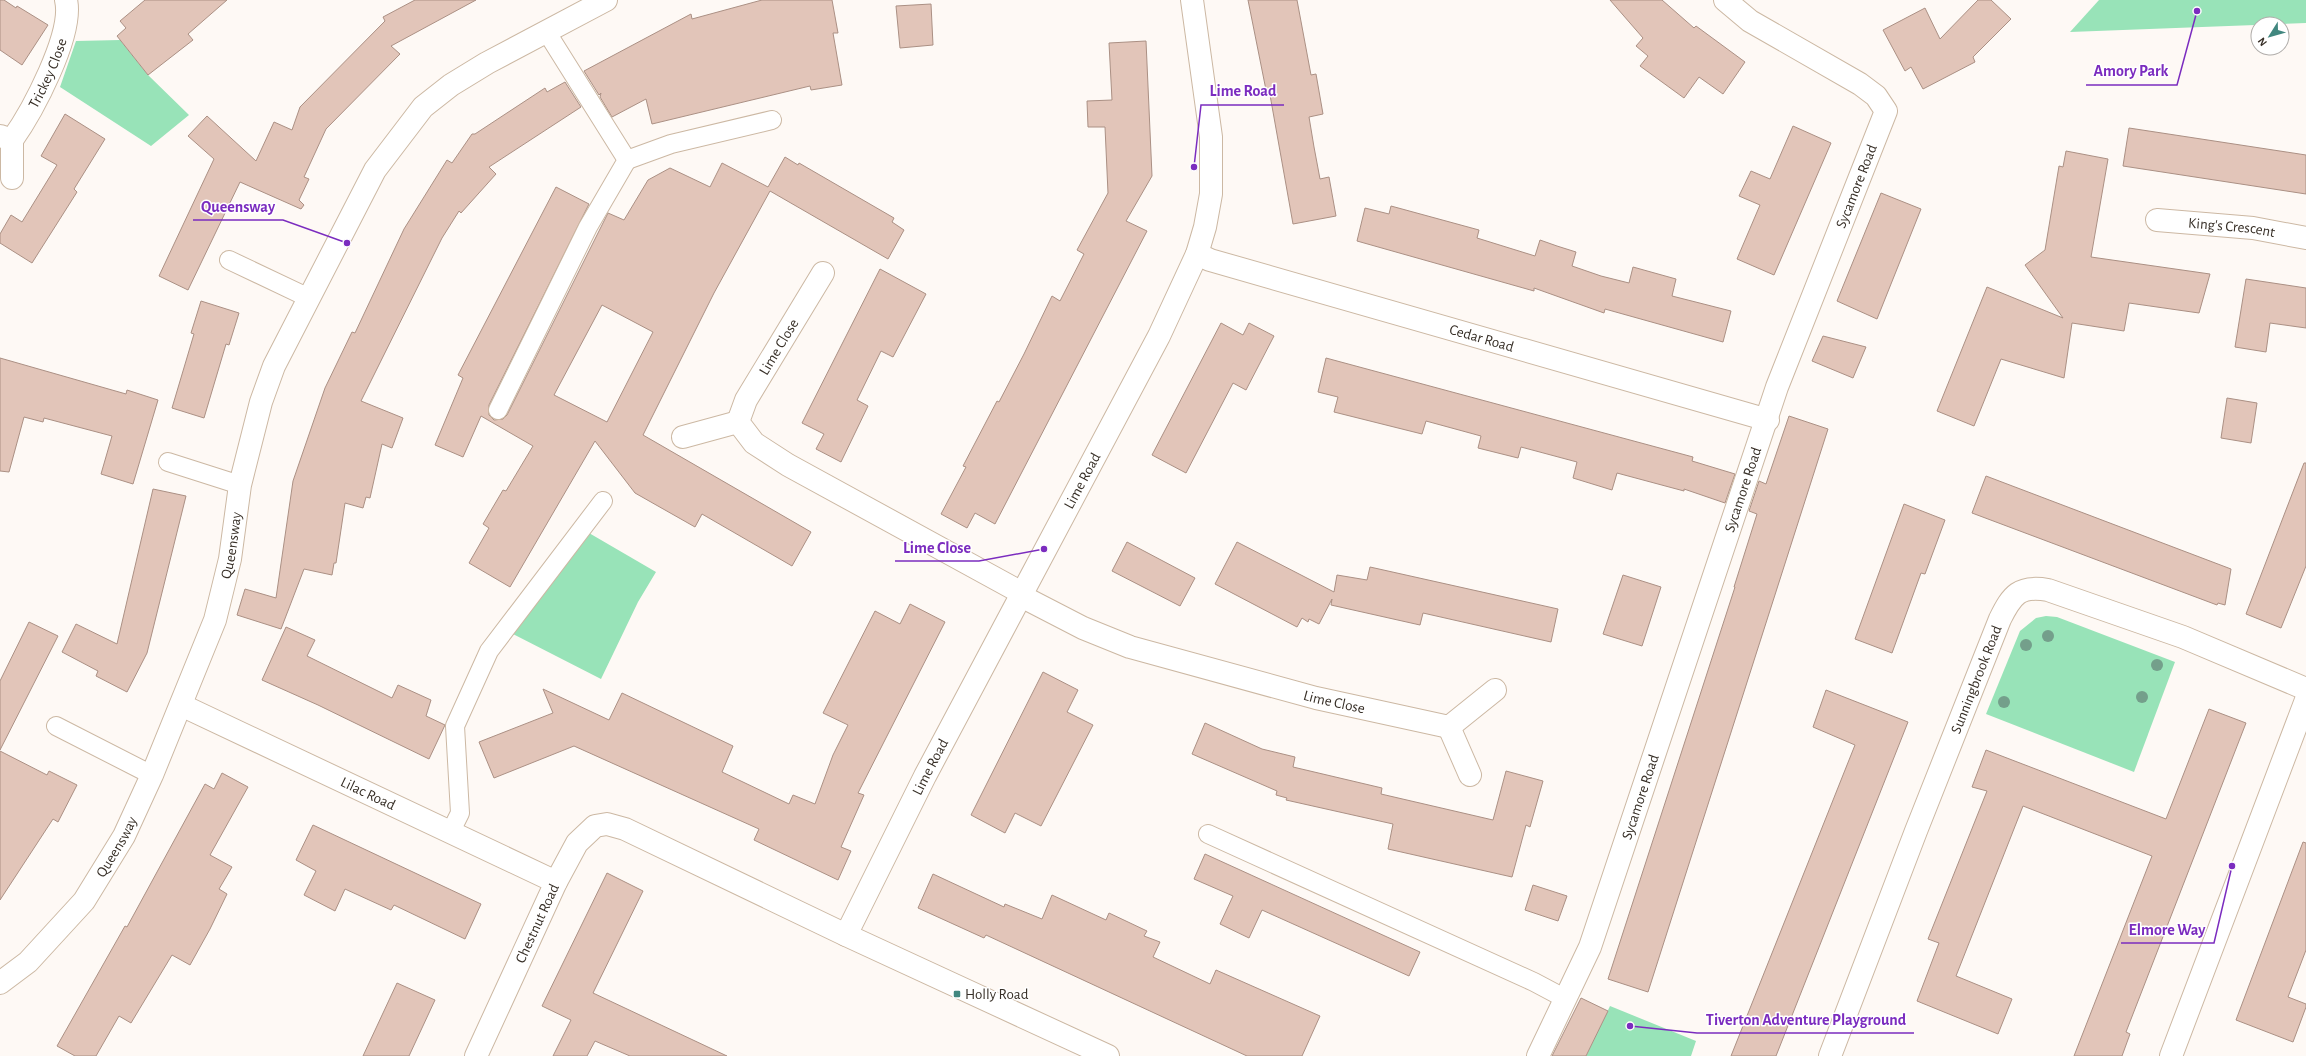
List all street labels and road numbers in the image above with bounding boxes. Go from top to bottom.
street label: Trickey Close [26,36,69,111]
street label: Sycamore Road [1833,142,1880,230]
street label: King's Crescent [2188,215,2277,240]
street label: Lime Close [756,316,802,378]
street label: Cedar Road [1448,322,1516,354]
street label: Sycamore Road [1722,445,1764,534]
street label: Lime Road [1061,450,1103,511]
street label: Queensway [218,511,244,580]
street label: Sunningbrook Road [1948,623,2004,736]
street label: Lime Close [1302,687,1367,716]
street label: Lime Road [909,736,951,797]
street label: Sycamore Road [1619,752,1661,841]
street label: Lilac Road [338,774,398,813]
street label: Queensway [93,814,140,880]
street label: Chestnut Road [512,881,562,965]

